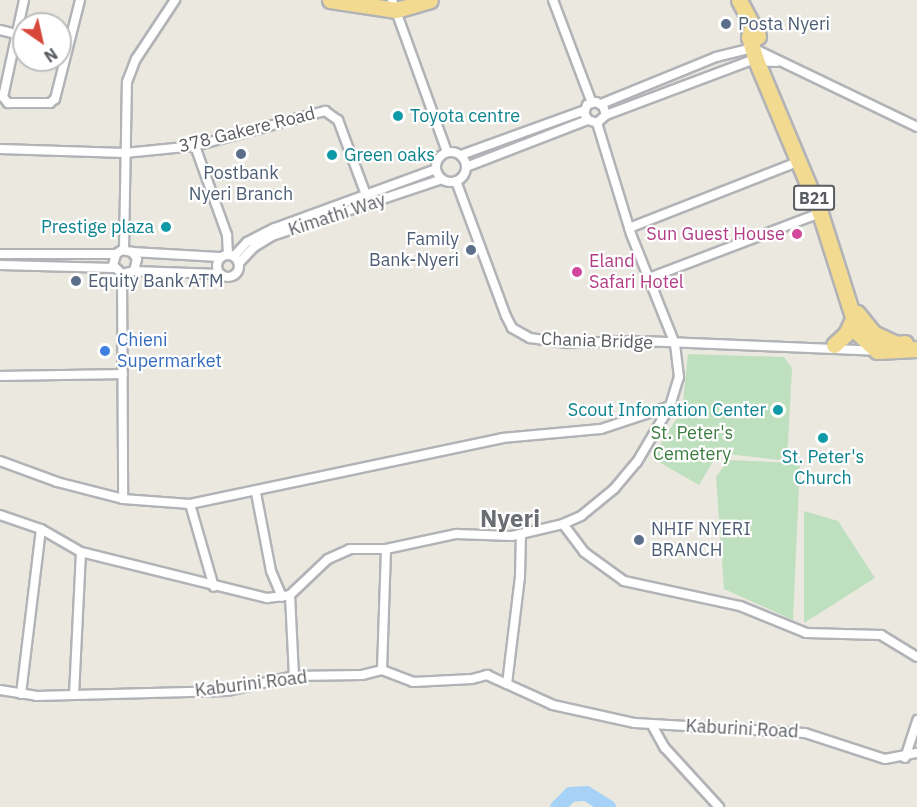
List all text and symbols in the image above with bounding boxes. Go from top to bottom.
north arrow [12,12,72,72]
place label: Posta Nyeri [738,13,830,35]
marker: Posta Nyeri [719,17,733,31]
text: N [41,44,61,67]
street label: 378 Gakere Road [177,103,317,157]
place label: Toyota centre [410,105,520,127]
marker: Toyota centre [391,109,405,123]
place label: Green oaks [344,144,435,166]
marker: Postbank Nyeri Branch [234,147,248,161]
marker: Green oaks [325,148,339,162]
place label: Postbank Nyeri Branch [189,163,293,206]
road number: B21 [793,185,835,211]
street label: Kimathi Way [286,189,388,241]
place label: Prestige plaza [41,216,154,238]
marker: Prestige plaza [159,220,173,234]
place label: Sun Guest House [646,223,785,245]
marker: Sun Guest House [790,227,804,241]
place label: Family Bank-Nyeri [369,229,459,272]
marker: Family Bank-Nyeri [464,243,478,257]
place label: Eland Safari Hotel [589,251,684,294]
marker: Eland Safari Hotel [570,265,584,279]
place label: Equity Bank ATM [88,270,224,292]
marker: Equity Bank ATM [69,274,83,288]
street label: Chania Bridge [541,328,653,354]
place label: Chieni Supermarket [117,330,222,372]
marker: Chieni Supermarket [98,344,112,358]
place label: Scout Infomation Center [568,399,766,421]
marker: Scout Infomation Center [771,403,785,417]
park label: St. Peter's Cemetery [651,423,733,466]
marker: St. Peter's Church [816,431,830,445]
place label: St. Peter's Church [782,447,864,490]
district label: Nyeri [480,505,540,533]
place label: NHIF NYERI BRANCH [651,519,751,562]
marker: NHIF NYERI BRANCH [632,533,646,547]
street label: Kaburini Road [194,666,308,702]
street label: Kaburini Road [685,715,799,743]

